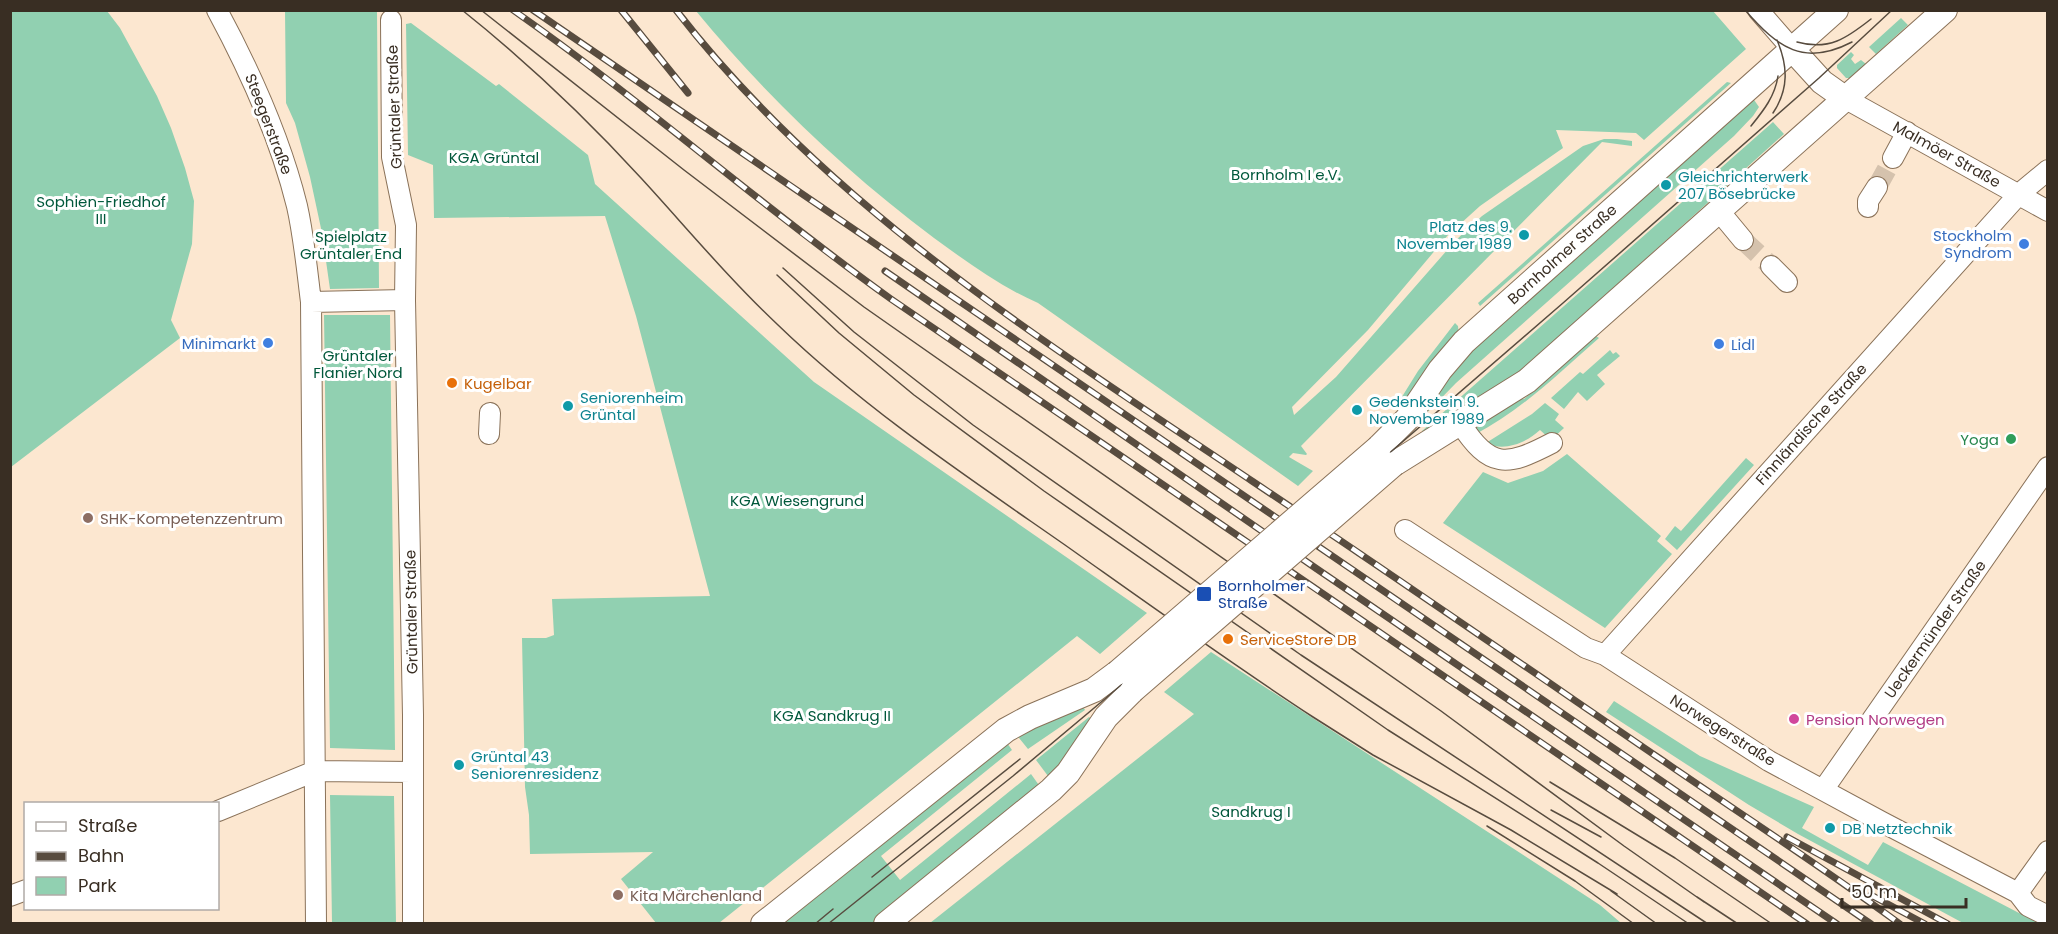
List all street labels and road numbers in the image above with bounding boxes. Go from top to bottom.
street label: Grüntaler Straße [381,45,407,169]
street label: Steegerstraße [240,71,298,177]
street label: Malmöer Straße [1889,116,2005,192]
street label: Bornholmer Straße [1503,199,1621,309]
street label: Finnländische Straße [1751,359,1871,489]
street label: Grüntaler Straße [399,550,423,674]
street label: Ueckermünder Straße [1879,556,1991,702]
street label: Norwegerstraße [1666,689,1780,771]

